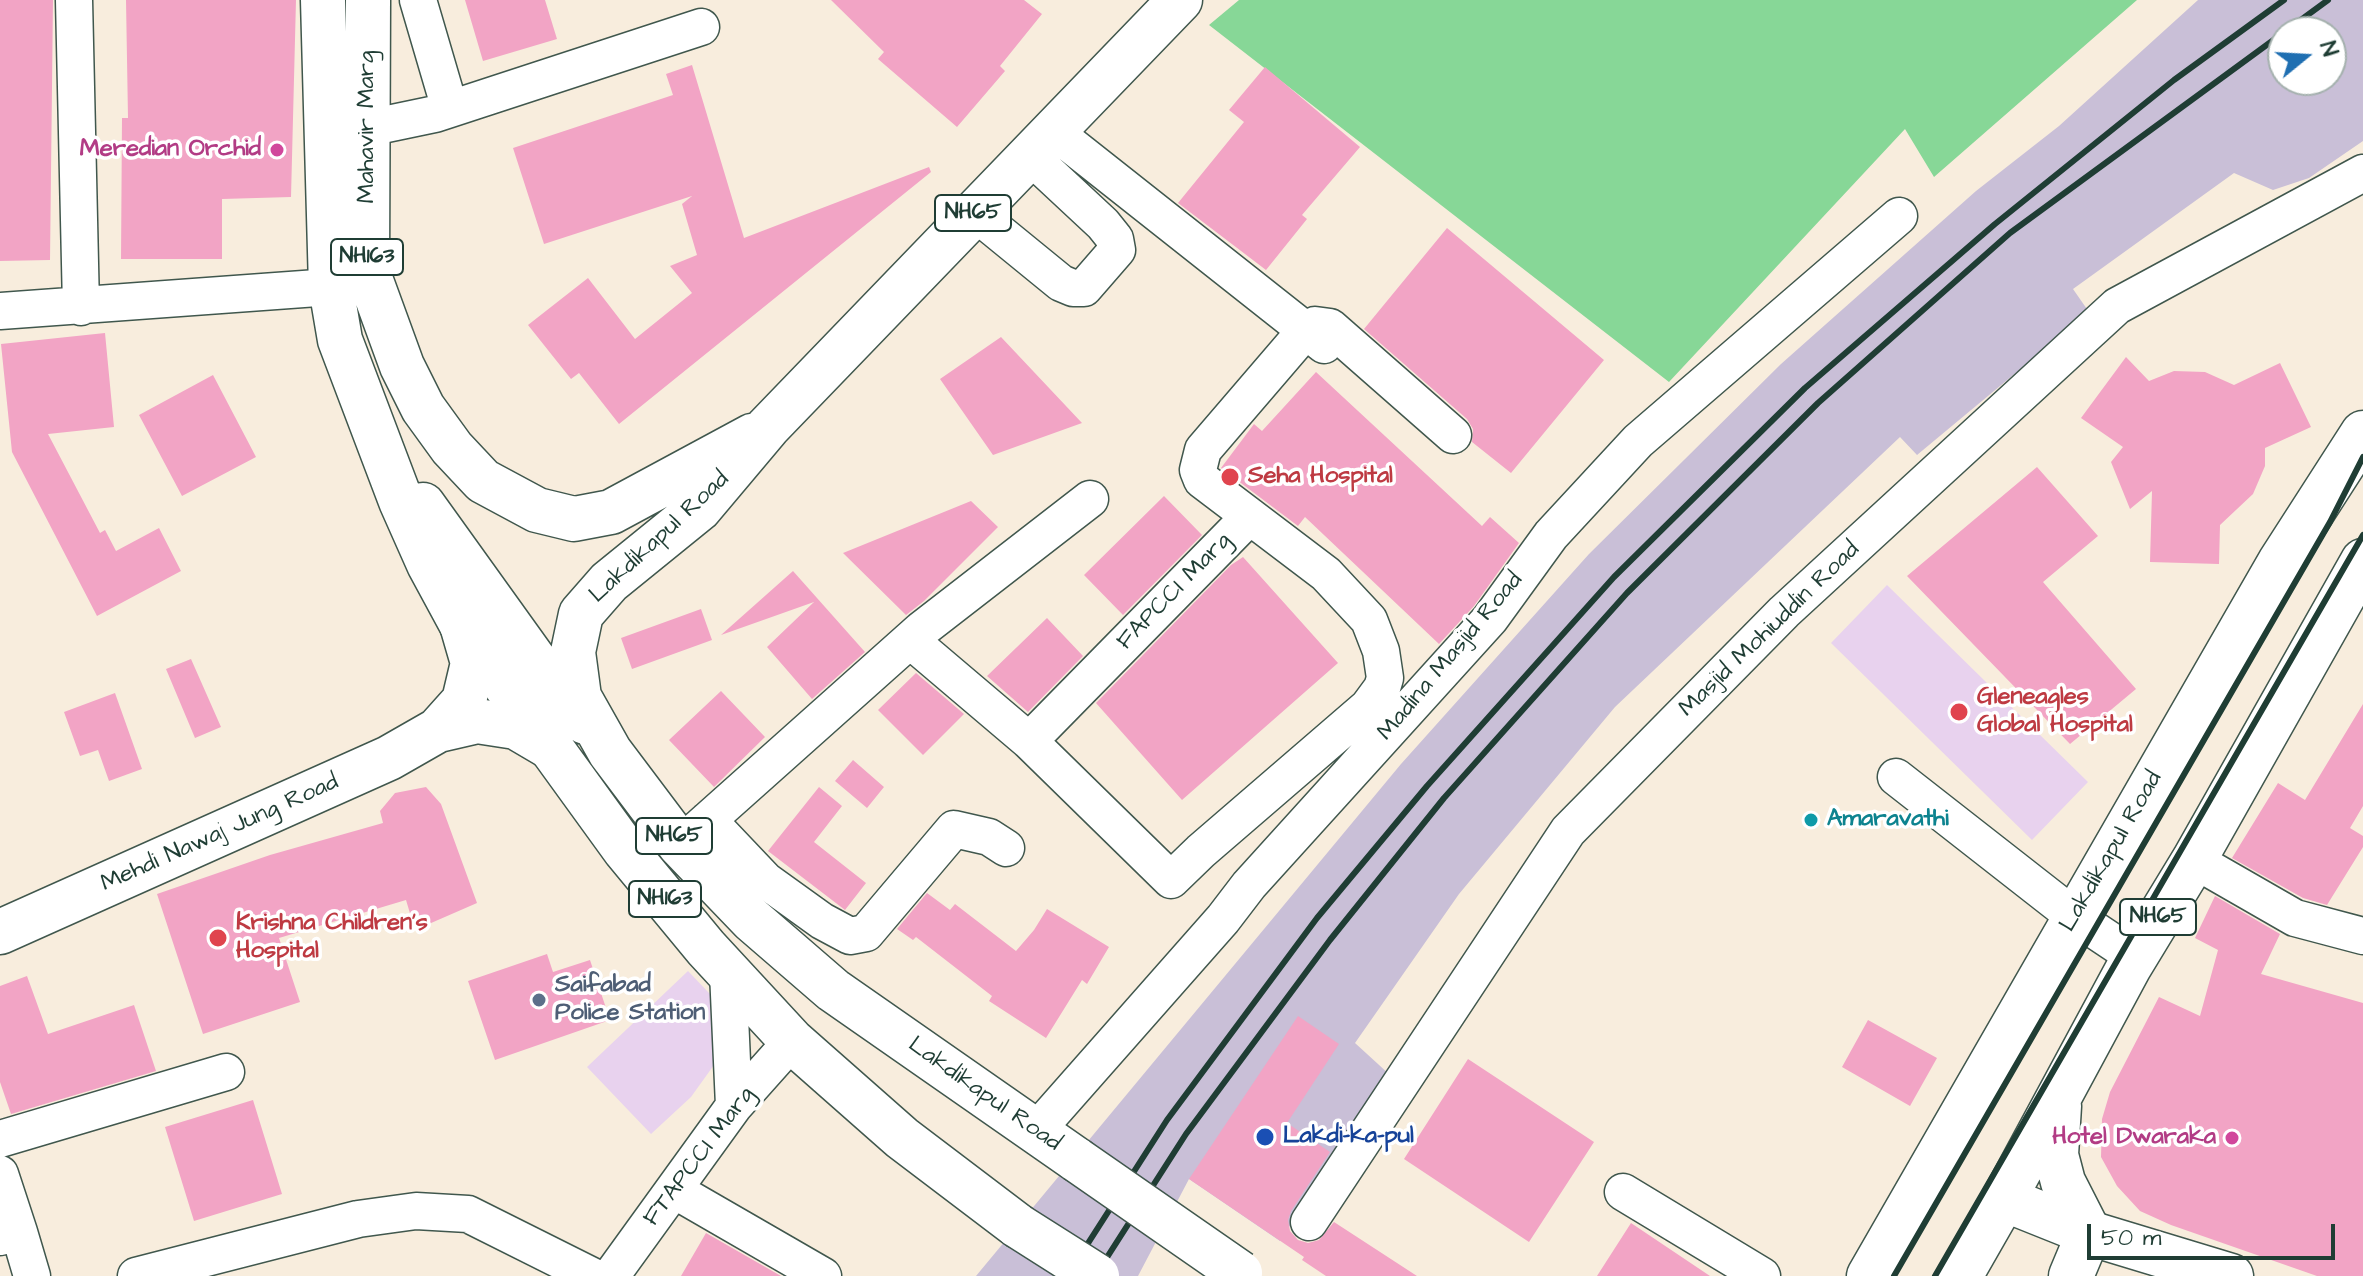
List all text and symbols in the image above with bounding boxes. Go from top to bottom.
north arrow [2267,16,2347,96]
text: N [2312,38,2345,60]
street label: Mahavir Marg [354,51,382,203]
place label: Meredian Orchid [80,136,261,164]
marker: Meredian Orchid [268,141,286,159]
road number: NH65 [935,195,1011,231]
road number: NH163 [331,239,403,275]
place label: Seha Hospital [1248,463,1393,491]
street label: Lakdikapul Road [584,466,736,610]
marker: Seha Hospital [1219,466,1241,488]
street label: FAPCCI Marg [1112,527,1238,657]
street label: Masjid Mohiuddin Road [1674,536,1866,724]
street label: Madina Masjid Road [1372,567,1530,747]
place label: Gleneagles Global Hospital [1977,684,2133,740]
marker: Gleneagles Global Hospital [1948,701,1970,723]
street label: Lakdikapul Road [2054,767,2170,937]
street label: Mehdi Nawaj Jung Road [97,769,343,899]
place label: Amaravathi [1827,806,1949,834]
marker: Amaravathi [1802,811,1820,829]
road number: NH65 [636,818,712,854]
road number: NH163 [629,881,701,917]
road number: NH65 [2120,899,2196,935]
place label: Krishna Children's Hospital [236,910,428,966]
marker: Krishna Children's Hospital [207,927,229,949]
place label: Saifabad Police Station [555,972,705,1028]
marker: Saifabad Police Station [530,991,548,1009]
street label: Lakdikapul Road [902,1031,1066,1159]
street label: FTAPCCI Marg [638,1082,762,1232]
place label: Lakdi-ka-pul [1283,1123,1414,1151]
place label: Hotel Dwaraka [2052,1124,2216,1152]
marker: Lakdi-ka-pul [1254,1126,1276,1148]
marker: Hotel Dwaraka [2223,1129,2241,1147]
scale bar [2091,1208,2339,1258]
text: 50 m [2101,1221,2161,1255]

